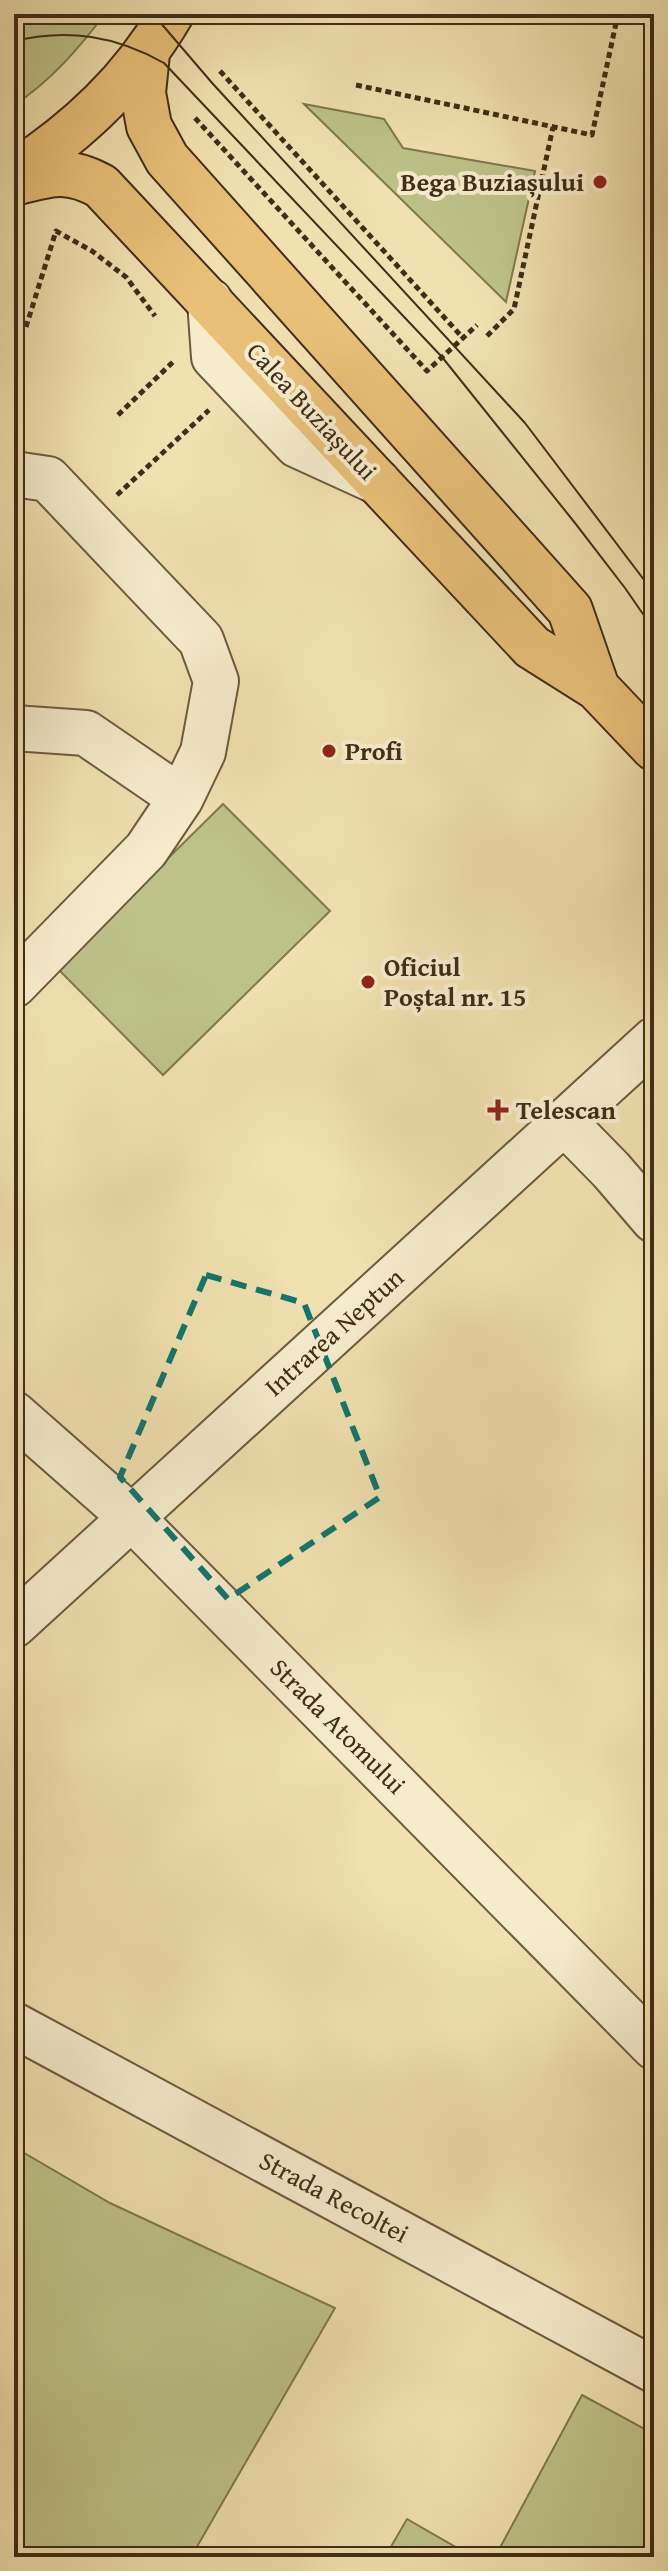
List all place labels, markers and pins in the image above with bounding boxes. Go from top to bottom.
place label: Bega Buziașului [401,162,584,201]
marker: Bega Buziașului [591,173,609,191]
place label: Profi [345,731,403,770]
marker: Profi [320,742,338,760]
place label: Oficiul Poștal nr. 15 [384,947,527,1016]
marker: Oficiul Poștal nr. 15 [359,973,377,991]
place label: Telescan [516,1090,616,1129]
marker: Telescan [487,1099,509,1121]

